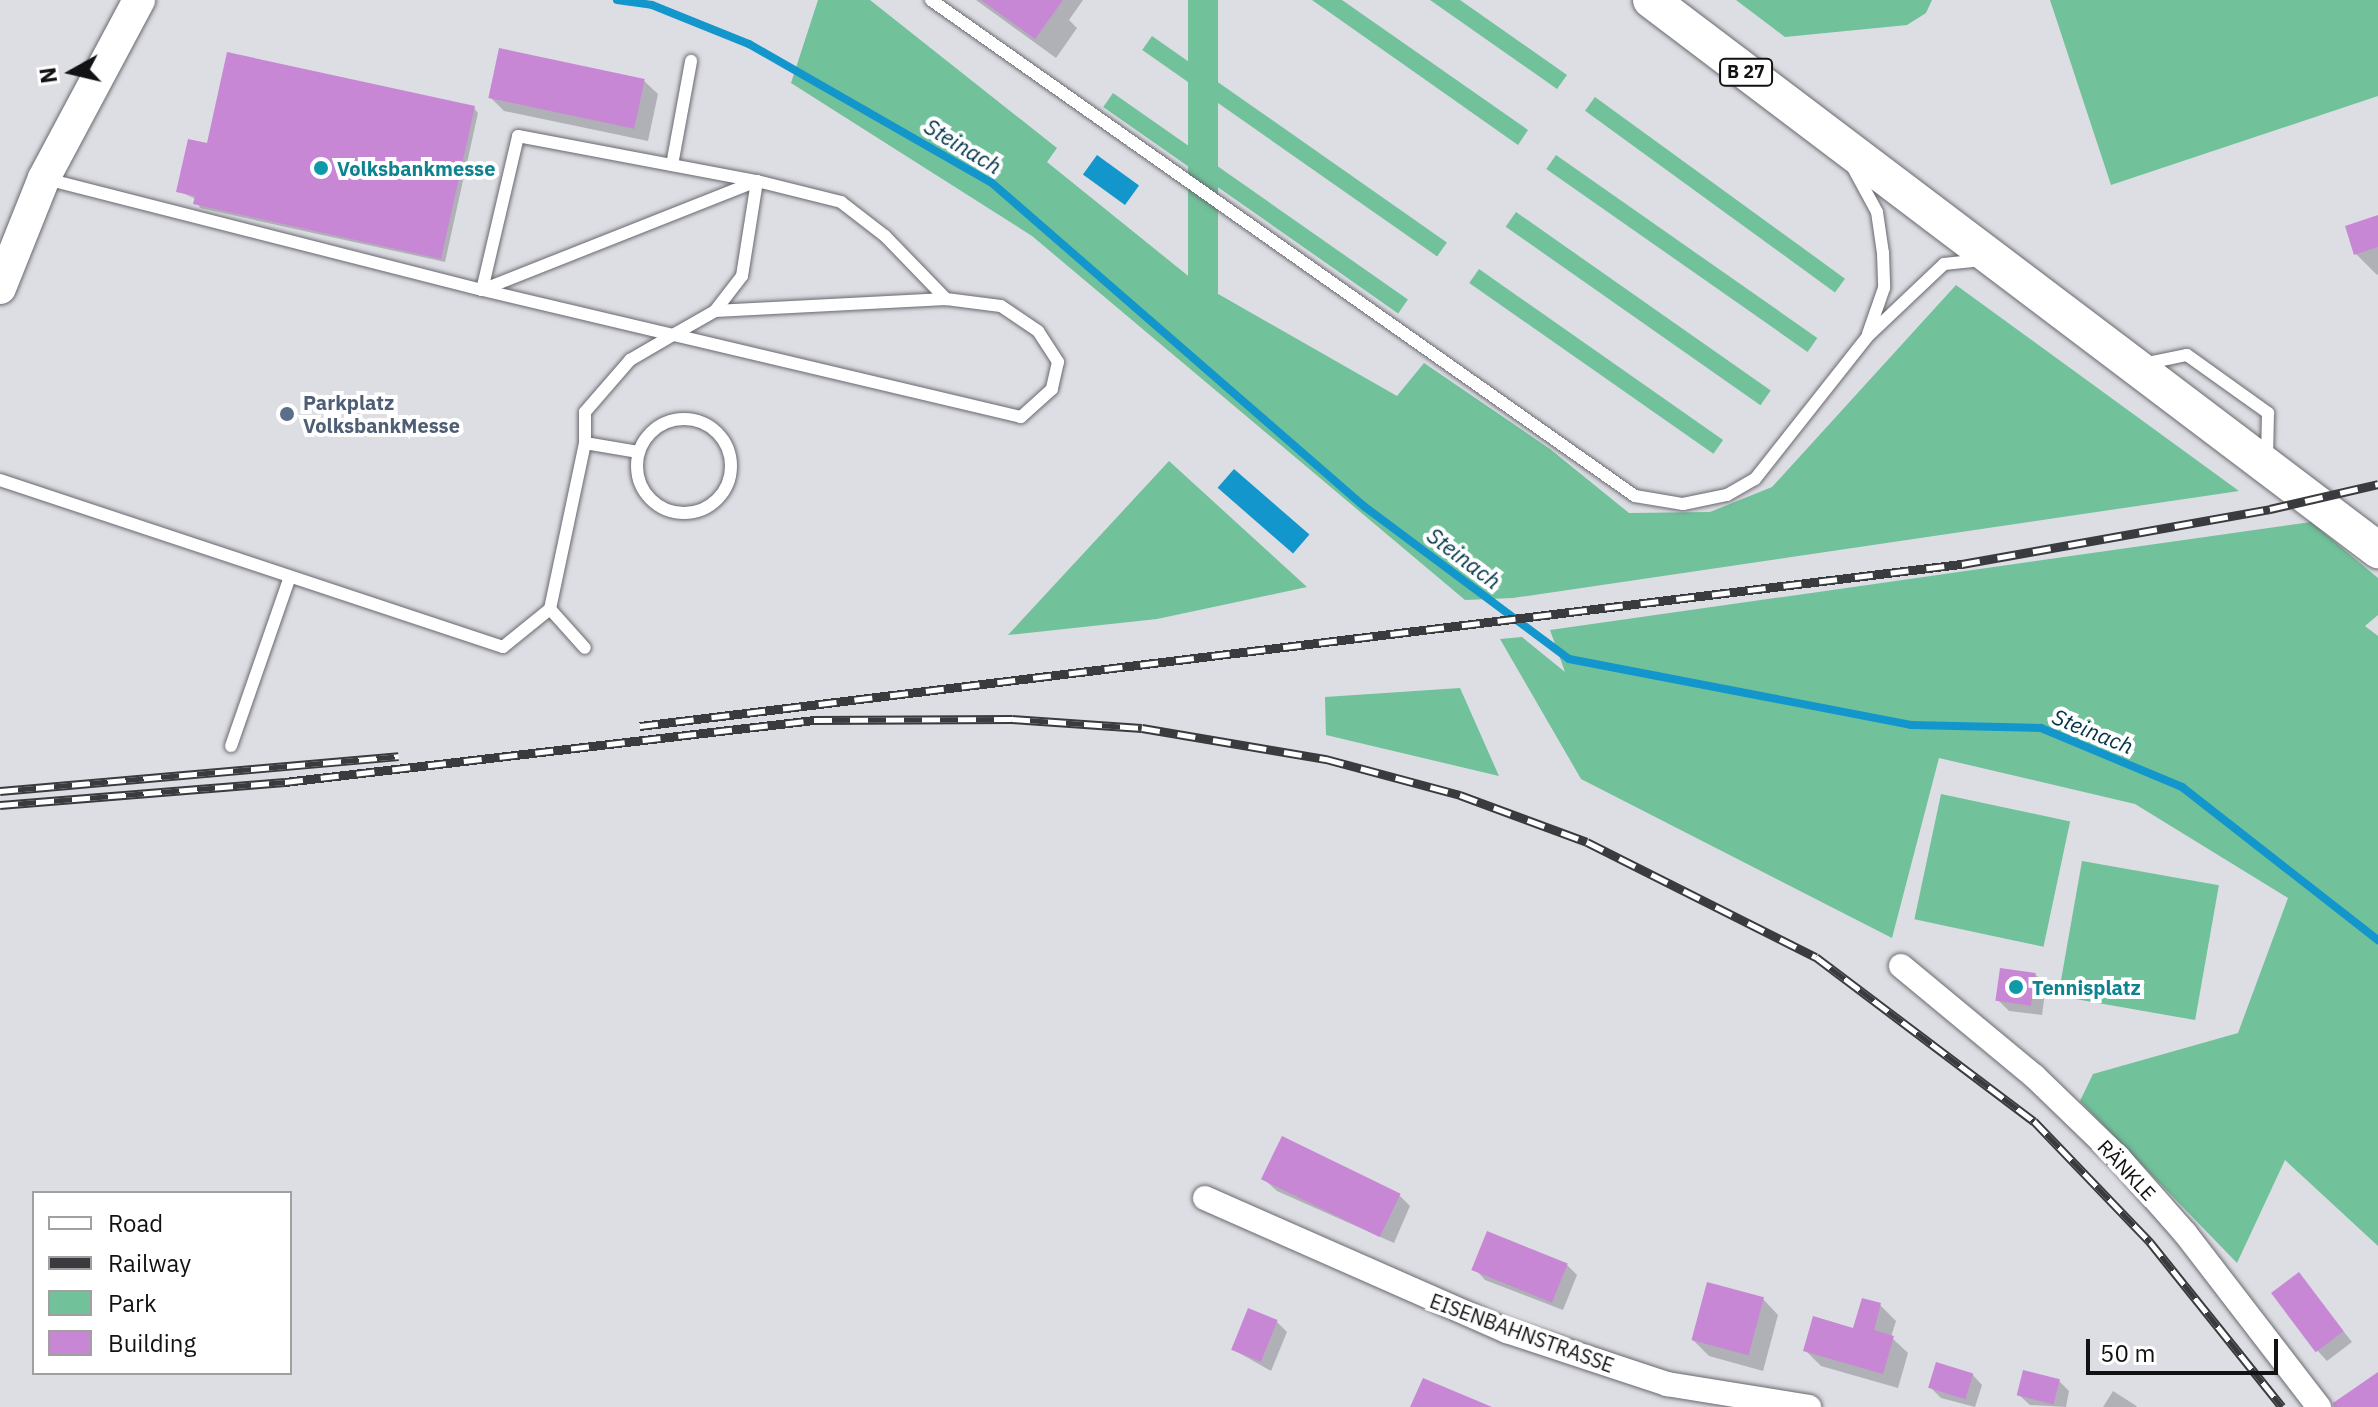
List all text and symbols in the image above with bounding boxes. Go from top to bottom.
north arrow [32,32,112,112]
road number: B 27 [1718,58,1774,86]
text: N [32,66,63,85]
water label: Steinach [920,113,1006,179]
place label: Volksbankmesse [337,156,495,180]
marker: Volksbankmesse [312,159,330,177]
place label: Parkplatz VolksbankMesse [303,390,460,437]
marker: Parkplatz VolksbankMesse [278,405,296,423]
water label: Steinach [1422,522,1506,594]
water label: Steinach [2049,703,2137,759]
place label: Tennisplatz [2032,975,2141,999]
marker: Tennisplatz [2007,978,2025,996]
street label: RÄNKLE [2093,1135,2161,1205]
legend [32,1191,292,1375]
text: Road [108,1207,163,1239]
text: Railway [108,1247,191,1279]
text: Park [108,1287,157,1319]
street label: EISENBAHNSTRASSE [1427,1289,1617,1377]
scale bar [2090,1323,2282,1373]
text: Building [108,1327,196,1359]
text: 50 m [2100,1337,2155,1369]

